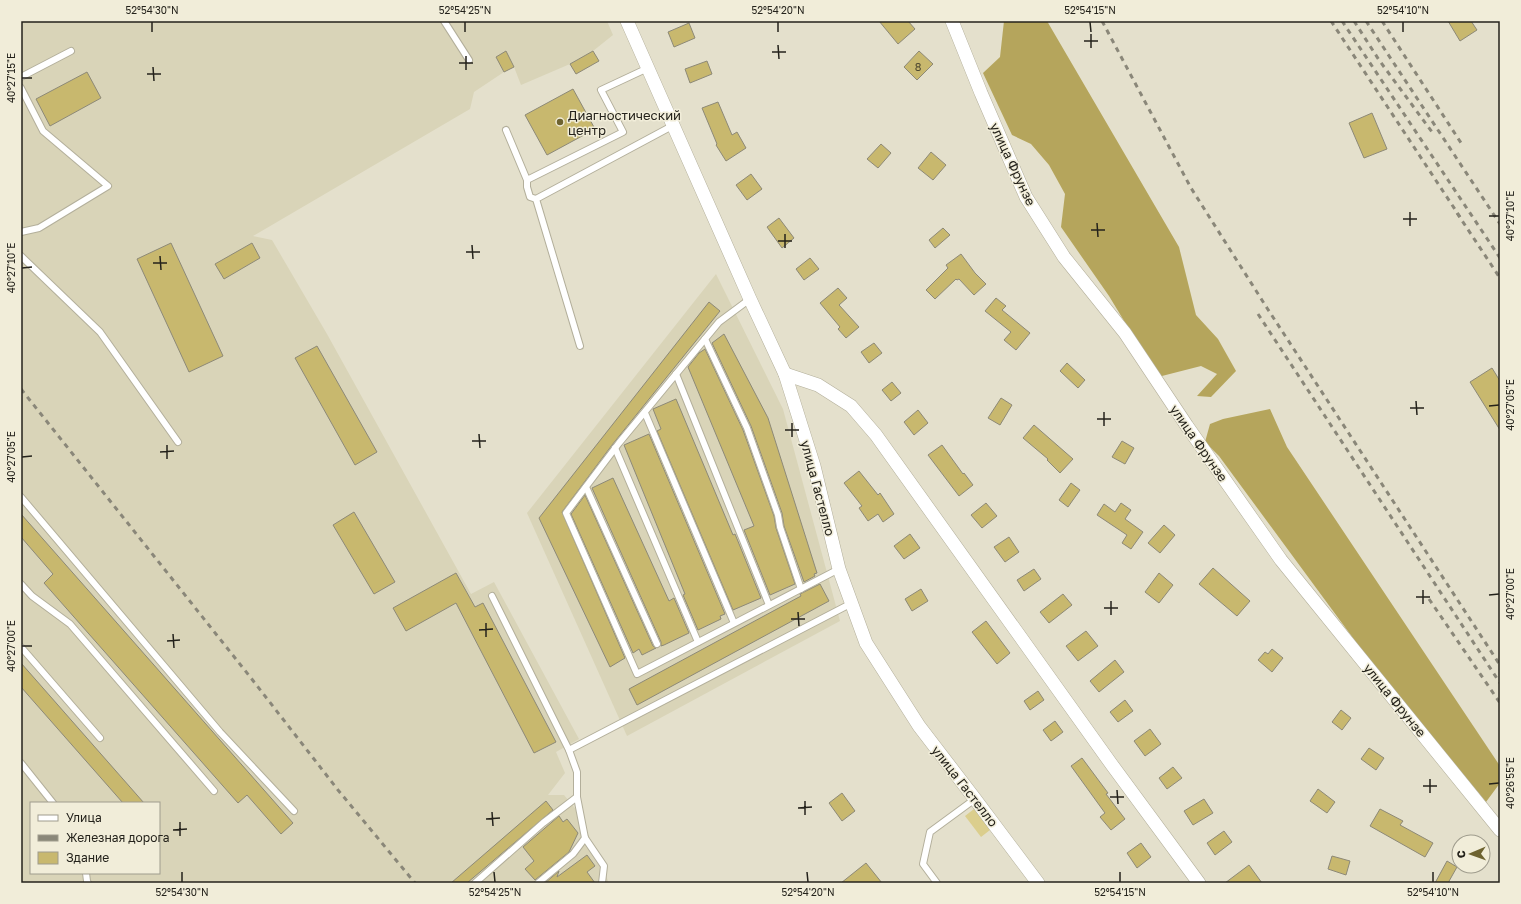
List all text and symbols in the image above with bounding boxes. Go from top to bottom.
text: 52°54'30"N [125,4,179,16]
text: 52°54'25"N [439,4,491,16]
text: 52°54'20"N [751,4,805,16]
text: 52°54'15"N [1064,4,1116,16]
text: 52°54'10"N [1377,4,1429,16]
text: 40°27'15"E [5,53,17,103]
house number: 8 [915,60,922,73]
place label: Диагностический центр [568,107,681,138]
marker: Диагностический центр [555,117,565,127]
street label: улица Фрунзе [987,120,1039,208]
text: 40°27'10"E [1504,191,1516,241]
text: 40°27'10"E [5,243,17,293]
text: 40°27'05"E [1504,379,1516,431]
street label: улица Фрунзе [1167,402,1231,484]
text: 40°27'05"E [5,431,17,483]
street label: улица Гастелло [798,438,839,538]
text: 40°27'00"E [1504,568,1516,620]
text: 40°27'00"E [5,620,17,672]
street label: улица Фрунзе [1361,660,1429,740]
street label: улица Гастелло [928,742,1002,830]
text: 40°26'55"E [1504,757,1516,809]
legend [30,802,160,874]
text: Улица [66,810,102,825]
text: Железная дорога [66,830,169,845]
north arrow [1451,834,1491,874]
text: Здание [66,850,109,865]
text: С [1454,850,1467,858]
text: 52°54'30"N [155,886,209,898]
text: 52°54'25"N [469,886,521,898]
text: 52°54'20"N [781,886,835,898]
text: 52°54'15"N [1094,886,1146,898]
text: 52°54'10"N [1407,886,1459,898]

